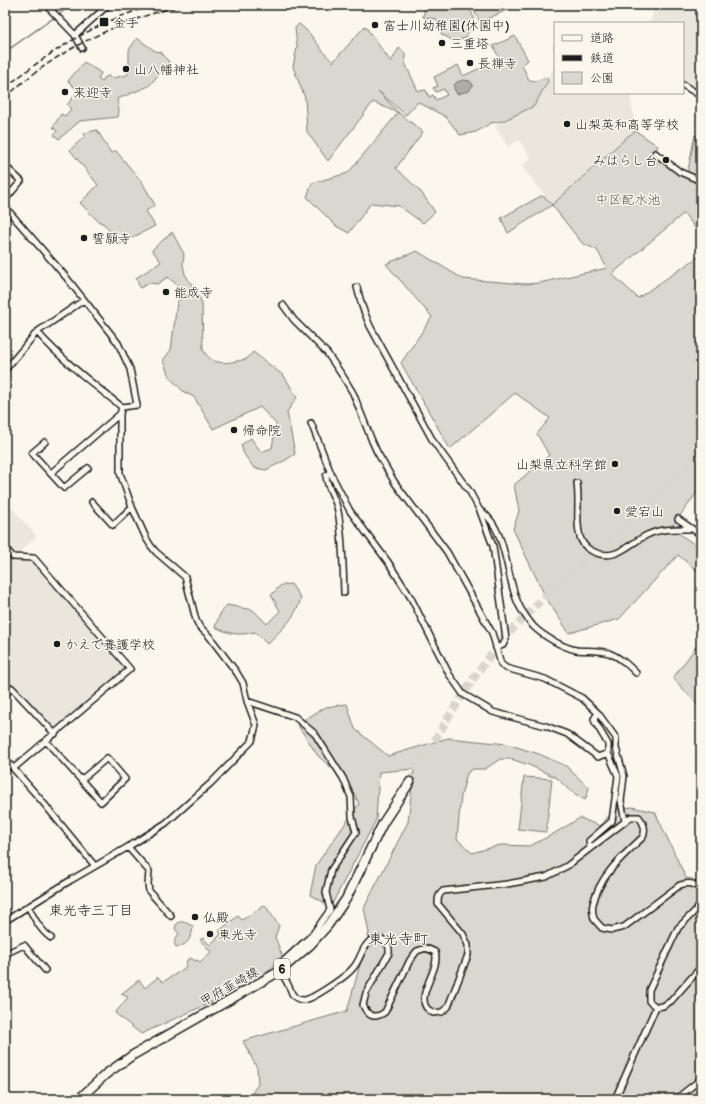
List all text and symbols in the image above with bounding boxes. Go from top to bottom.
place label: 金手 [113,15,139,31]
marker: 金手 [98,16,110,28]
place label: 富士川幼稚園(休園中) [383,18,510,34]
marker: 富士川幼稚園(休園中) [370,20,380,30]
legend [554,22,684,94]
text: 道路 [590,31,614,46]
place label: 三重塔 [450,36,489,52]
marker: 三重塔 [437,38,447,48]
text: 鉄道 [590,51,614,66]
place label: 長禅寺 [478,56,517,72]
marker: 長禅寺 [465,58,475,68]
place label: 山八幡神社 [134,62,199,78]
marker: 山八幡神社 [121,64,131,74]
text: 公園 [590,71,614,86]
place label: 来迎寺 [73,85,112,101]
marker: 来迎寺 [60,87,70,97]
place label: 山梨英和高等学校 [575,117,679,133]
marker: 山梨英和高等学校 [562,119,572,129]
place label: みはらし台 [593,153,658,169]
marker: みはらし台 [661,155,671,165]
park label: 中区配水池 [595,192,661,208]
place label: 誓願寺 [92,231,131,247]
marker: 誓願寺 [79,233,89,243]
place label: 能成寺 [174,285,213,301]
marker: 能成寺 [161,287,171,297]
place label: 帰命院 [242,423,281,439]
marker: 帰命院 [229,425,239,435]
place label: 山梨県立科学館 [516,457,607,473]
marker: 山梨県立科学館 [610,459,620,469]
place label: 愛宕山 [625,504,664,520]
marker: 愛宕山 [612,506,622,516]
place label: かえで養護学校 [65,637,155,653]
marker: かえで養護学校 [52,639,62,649]
district label: 東光寺三丁目 [49,902,133,919]
place label: 仏殿 [203,910,229,926]
marker: 仏殿 [190,912,200,922]
place label: 東光寺 [218,927,257,943]
marker: 東光寺 [205,929,215,939]
district label: 東光寺町 [368,930,429,949]
road number: 6 [274,959,290,979]
street label: 甲府韮崎線 [197,963,263,1010]

